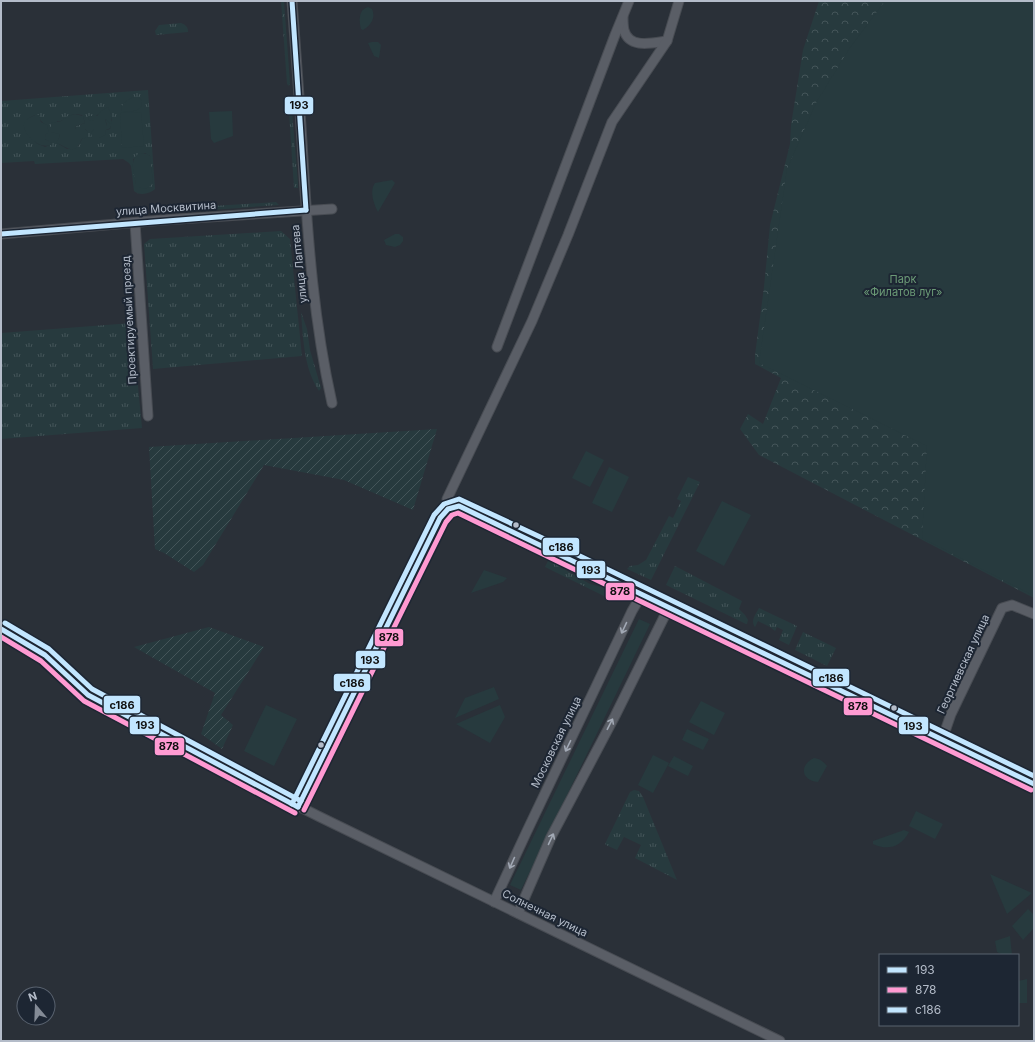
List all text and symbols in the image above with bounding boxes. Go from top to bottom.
line badge: 193 [284,96,314,115]
text: 193 [290,98,309,112]
street label: улица Москвитина [115,198,217,218]
street label: улица Лаптева [288,224,310,304]
street label: Проектируемый проезд [119,255,139,385]
park label: Парк «Филатов луг» [864,272,942,299]
unlabelled marker [511,520,521,530]
line badge: с186 [542,537,580,556]
text: с186 [548,540,574,554]
line badge: 193 [576,560,606,579]
text: 193 [582,563,601,577]
line badge: 878 [605,582,635,601]
text: 878 [610,584,630,598]
street label: Георгиевская улица [934,612,992,716]
one-way arrow [620,622,627,634]
line badge: 878 [374,628,404,647]
text: 878 [379,630,399,644]
line badge: 193 [355,650,386,669]
text: 193 [361,653,380,667]
line badge: с186 [812,668,850,687]
text: с186 [818,671,844,685]
line badge: с186 [333,673,371,692]
text: с186 [339,676,365,690]
street label: Московская улица [528,694,584,790]
line badge: с186 [103,695,141,714]
line badge: 878 [843,697,873,716]
text: с186 [109,698,135,712]
text: 878 [848,699,868,713]
unlabelled marker [889,703,899,713]
line badge: 193 [129,716,160,735]
line badge: 193 [898,716,929,735]
text: 193 [136,718,155,732]
one-way arrow [607,718,615,730]
text: 193 [904,719,923,733]
line badge: 878 [154,737,185,756]
text: 878 [159,739,179,753]
one-way arrow [564,739,571,751]
unlabelled marker [316,740,326,750]
one-way arrow [548,834,555,846]
one-way arrow [508,857,515,869]
street label: Солнечная улица [500,886,590,940]
legend [879,954,1019,1026]
text: 193 [915,962,935,977]
text: 878 [915,982,936,997]
north arrow [16,986,56,1026]
text: N [26,989,39,1005]
text: с186 [915,1002,941,1017]

